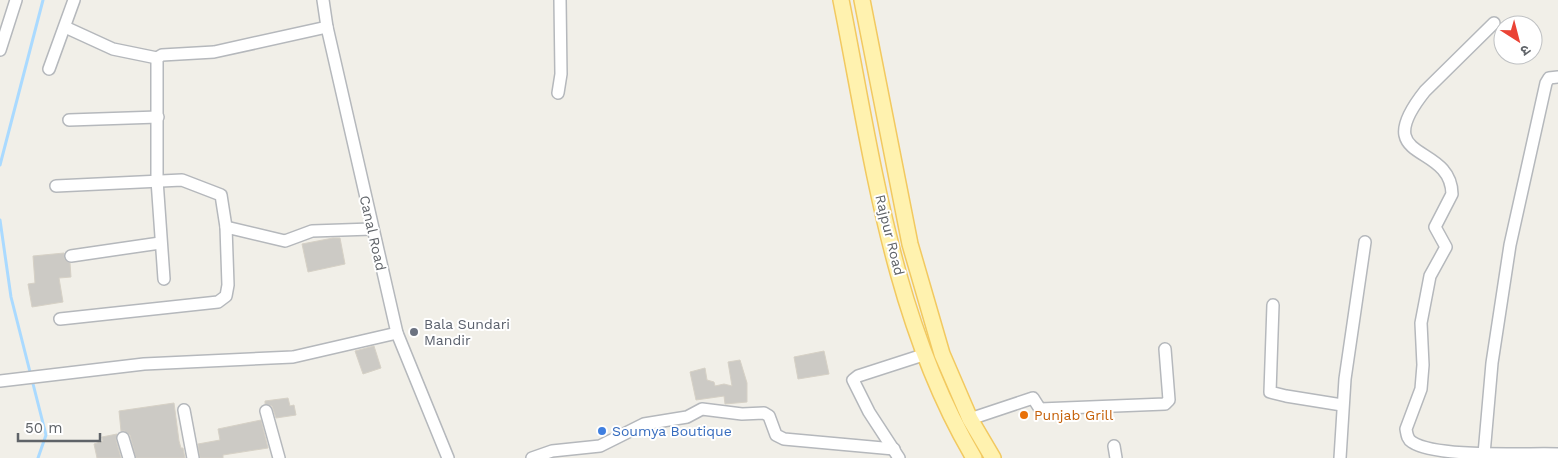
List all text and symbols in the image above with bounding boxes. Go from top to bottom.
north arrow [1493,15,1543,65]
text: उ [1517,42,1534,60]
street label: Rajpur Road [872,193,908,277]
street label: Canal Road [357,194,389,272]
place label: Bala Sundari Mandir [424,316,510,348]
marker: Bala Sundari Mandir [408,326,420,338]
place label: Punjab Grill [1034,407,1114,423]
marker: Punjab Grill [1018,409,1030,421]
scale bar [18,410,100,442]
text: 50 m [25,419,62,437]
place label: Soumya Boutique [612,423,732,439]
marker: Soumya Boutique [596,425,608,437]

